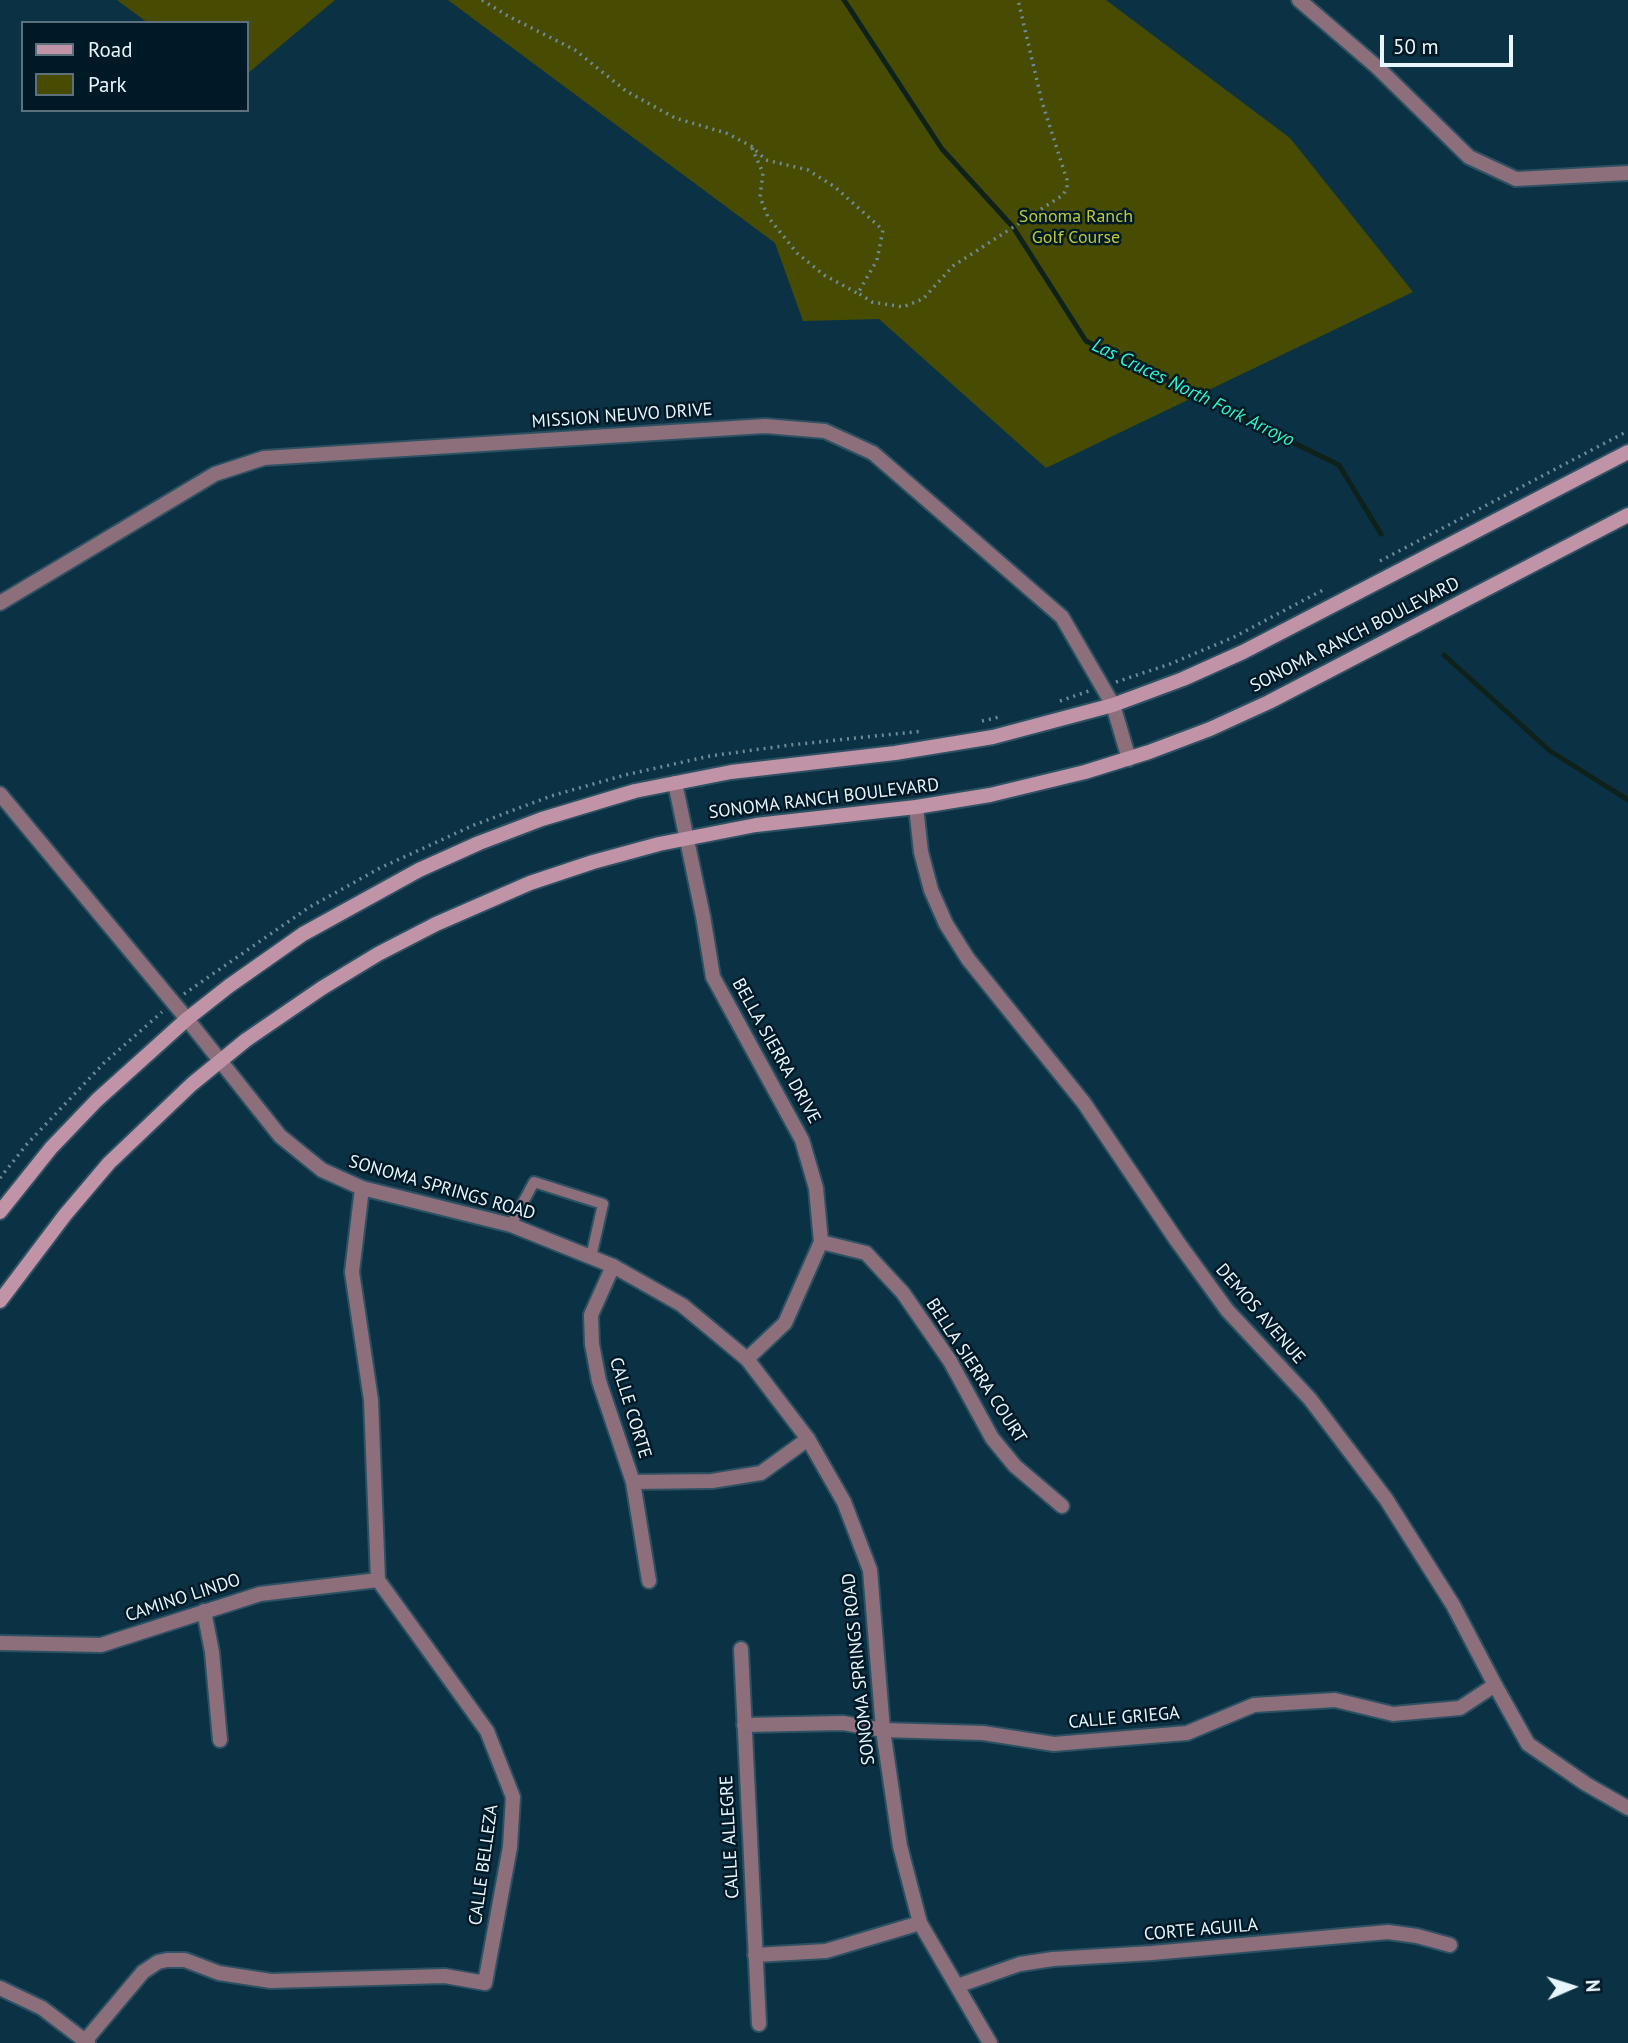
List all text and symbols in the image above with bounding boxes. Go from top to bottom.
legend [21,21,248,112]
scale bar [1383,21,1516,65]
text: 50 m [1393,33,1439,60]
text: Road [88,36,132,63]
text: Park [88,71,127,98]
park label: Sonoma Ranch Golf Course [1019,206,1133,248]
water label: Las Cruces North Fork Arroyo [1088,334,1298,452]
street label: MISSION NEUVO DRIVE [531,399,713,433]
street label: SONOMA RANCH BOULEVARD [1247,573,1463,697]
street label: SONOMA RANCH BOULEVARD [708,774,940,824]
street label: BELLA SIERRA DRIVE [727,975,825,1127]
street label: SONOMA SPRINGS ROAD [346,1151,538,1225]
street label: DEMOS AVENUE [1211,1260,1309,1368]
street label: BELLA SIERRA COURT [921,1294,1031,1448]
street label: CALLE CORTE [604,1355,656,1461]
street label: CAMINO LINDO [123,1569,243,1627]
street label: SONOMA SPRINGS ROAD [838,1572,880,1766]
street label: CALLE GRIEGA [1068,1702,1180,1734]
street label: CALLE ALLEGRE [716,1775,744,1899]
street label: CALLE BELLEZA [465,1803,503,1927]
street label: CORTE AGUILA [1143,1914,1259,1946]
north arrow [1537,1952,1607,2022]
text: N [1581,1979,1605,1993]

